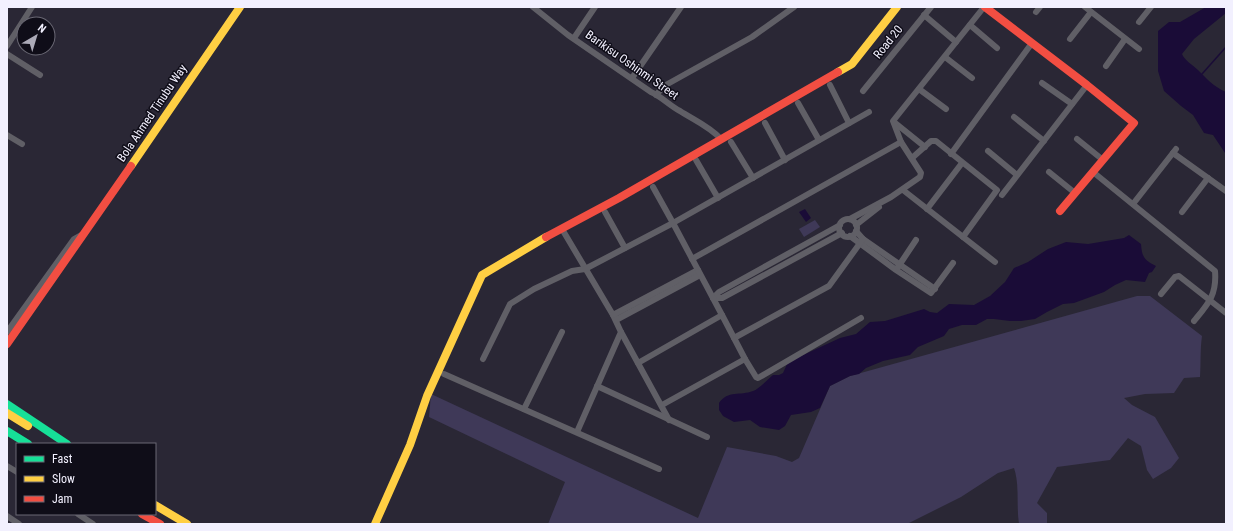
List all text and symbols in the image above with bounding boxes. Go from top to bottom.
north arrow [16,16,56,56]
text: N [35,21,49,36]
street label: Road 20 [870,23,906,61]
street label: Barikisu Oshinmi Street [583,28,682,103]
street label: Bola Ahmed Tinubu Way [114,62,190,164]
legend [16,443,156,515]
text: Fast [52,452,73,466]
text: Slow [52,472,75,486]
text: Jam [52,492,73,506]

